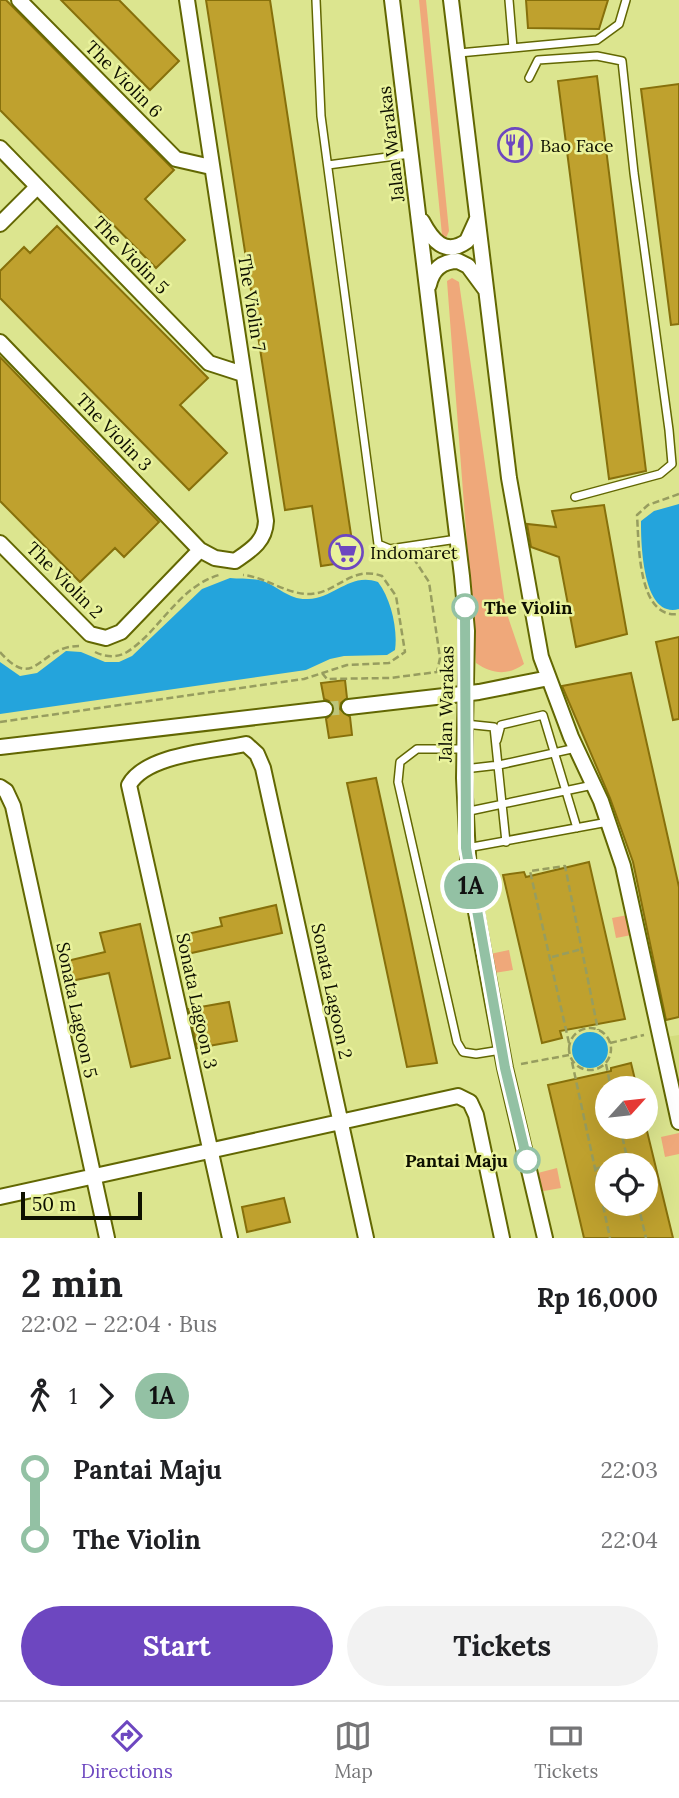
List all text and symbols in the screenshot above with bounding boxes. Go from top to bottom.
street label: The Violin 6 [81,36,167,122]
street label: Jalan Warakas [372,85,410,204]
restaurant icon: Bao Face [496,126,534,164]
place label: Bao Face [540,134,614,157]
street label: The Violin 5 [88,211,174,299]
street label: The Violin 7 [233,253,271,353]
street label: The Violin 3 [71,388,157,476]
supermarket icon: Indomaret [327,533,365,571]
street label: The Violin 2 [22,537,108,623]
place label: Indomaret [370,541,458,564]
marker: The Violin [452,594,478,620]
place label: The Violin [484,596,573,619]
street label: Jalan Warakas [433,646,459,763]
line badge: 1A [440,863,503,909]
text: 1A [458,870,484,901]
street label: Sonata Lagoon 2 [306,921,358,1061]
street label: Sonata Lagoon 3 [171,931,223,1071]
street label: Sonata Lagoon 5 [51,940,103,1080]
north arrow [595,1076,658,1139]
map controls [595,1076,658,1216]
marker: Pantai Maju [514,1147,540,1173]
place label: Pantai Maju [405,1149,508,1172]
button: locate [595,1153,658,1216]
scale bar [21,1189,142,1221]
text: 50 m [32,1192,76,1216]
text: 2 min [21,1259,123,1307]
text: Rp 16,000 [537,1281,658,1314]
text: 22:02 – 22:04 · Bus [21,1309,217,1338]
icon: walk [21,1377,59,1415]
icon: forward [87,1377,125,1415]
text: 1A [149,1380,175,1411]
text: 1 [69,1381,77,1410]
text: Pantai Maju [73,1453,222,1486]
text: 22:03 [600,1455,658,1484]
text: The Violin [73,1523,201,1556]
text: 22:04 [601,1525,658,1554]
button: Start [21,1606,333,1686]
button: Tickets [347,1606,658,1686]
tab: Directions [81,1717,173,1783]
tab: Map [334,1717,373,1783]
tab: Tickets [534,1717,598,1783]

